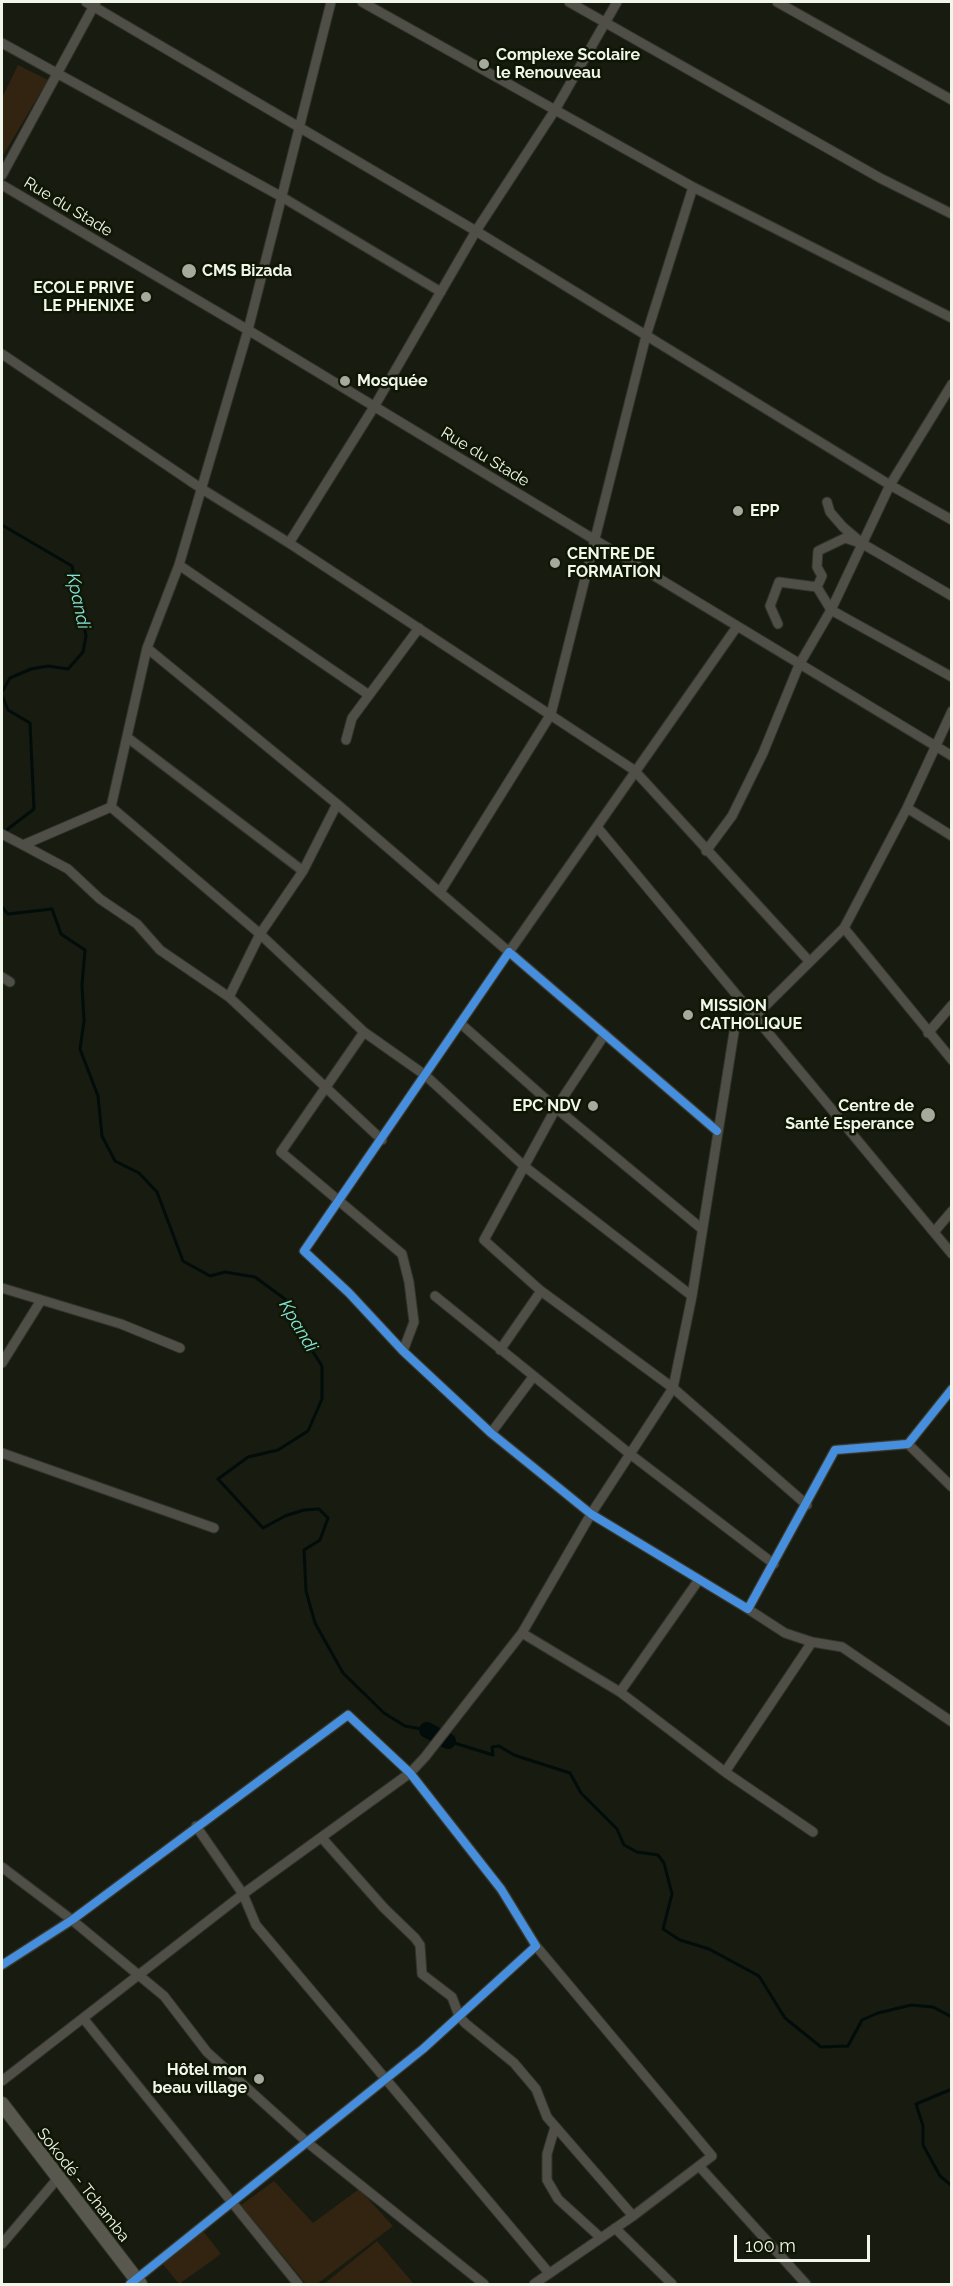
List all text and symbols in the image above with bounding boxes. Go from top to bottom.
place label: Complexe Scolaire le Renouveau [496,45,640,83]
marker: Complexe Scolaire le Renouveau [477,57,491,71]
street label: Rue du Stade [20,173,116,241]
place label: CMS Bizada [202,261,292,281]
marker: CMS Bizada [180,262,198,280]
place label: ECOLE PRIVE LE PHENIXE [33,278,134,316]
marker: ECOLE PRIVE LE PHENIXE [139,290,153,304]
place label: Mosquée [357,371,427,391]
marker: Mosquée [338,374,352,388]
street label: Rue du Stade [437,423,533,491]
place label: EPP [750,501,780,521]
marker: EPP [731,504,745,518]
place label: CENTRE DE FORMATION [567,544,661,582]
marker: CENTRE DE FORMATION [548,556,562,570]
water label: Kpandi [61,571,95,631]
place label: MISSION CATHOLIQUE [700,996,802,1034]
marker: MISSION CATHOLIQUE [681,1008,695,1022]
place label: EPC NDV [513,1096,581,1116]
place label: Centre de Santé Esperance [785,1096,914,1134]
marker: EPC NDV [586,1099,600,1113]
marker: Centre de Santé Esperance [919,1106,937,1124]
water label: Kpandi [274,1296,322,1356]
place label: Hôtel mon beau village [152,2060,247,2098]
marker: Hôtel mon beau village [252,2072,266,2086]
street label: Sokodé - Tchamba [33,2124,133,2246]
scale bar [737,2223,874,2261]
text: 100 m [745,2235,796,2256]

